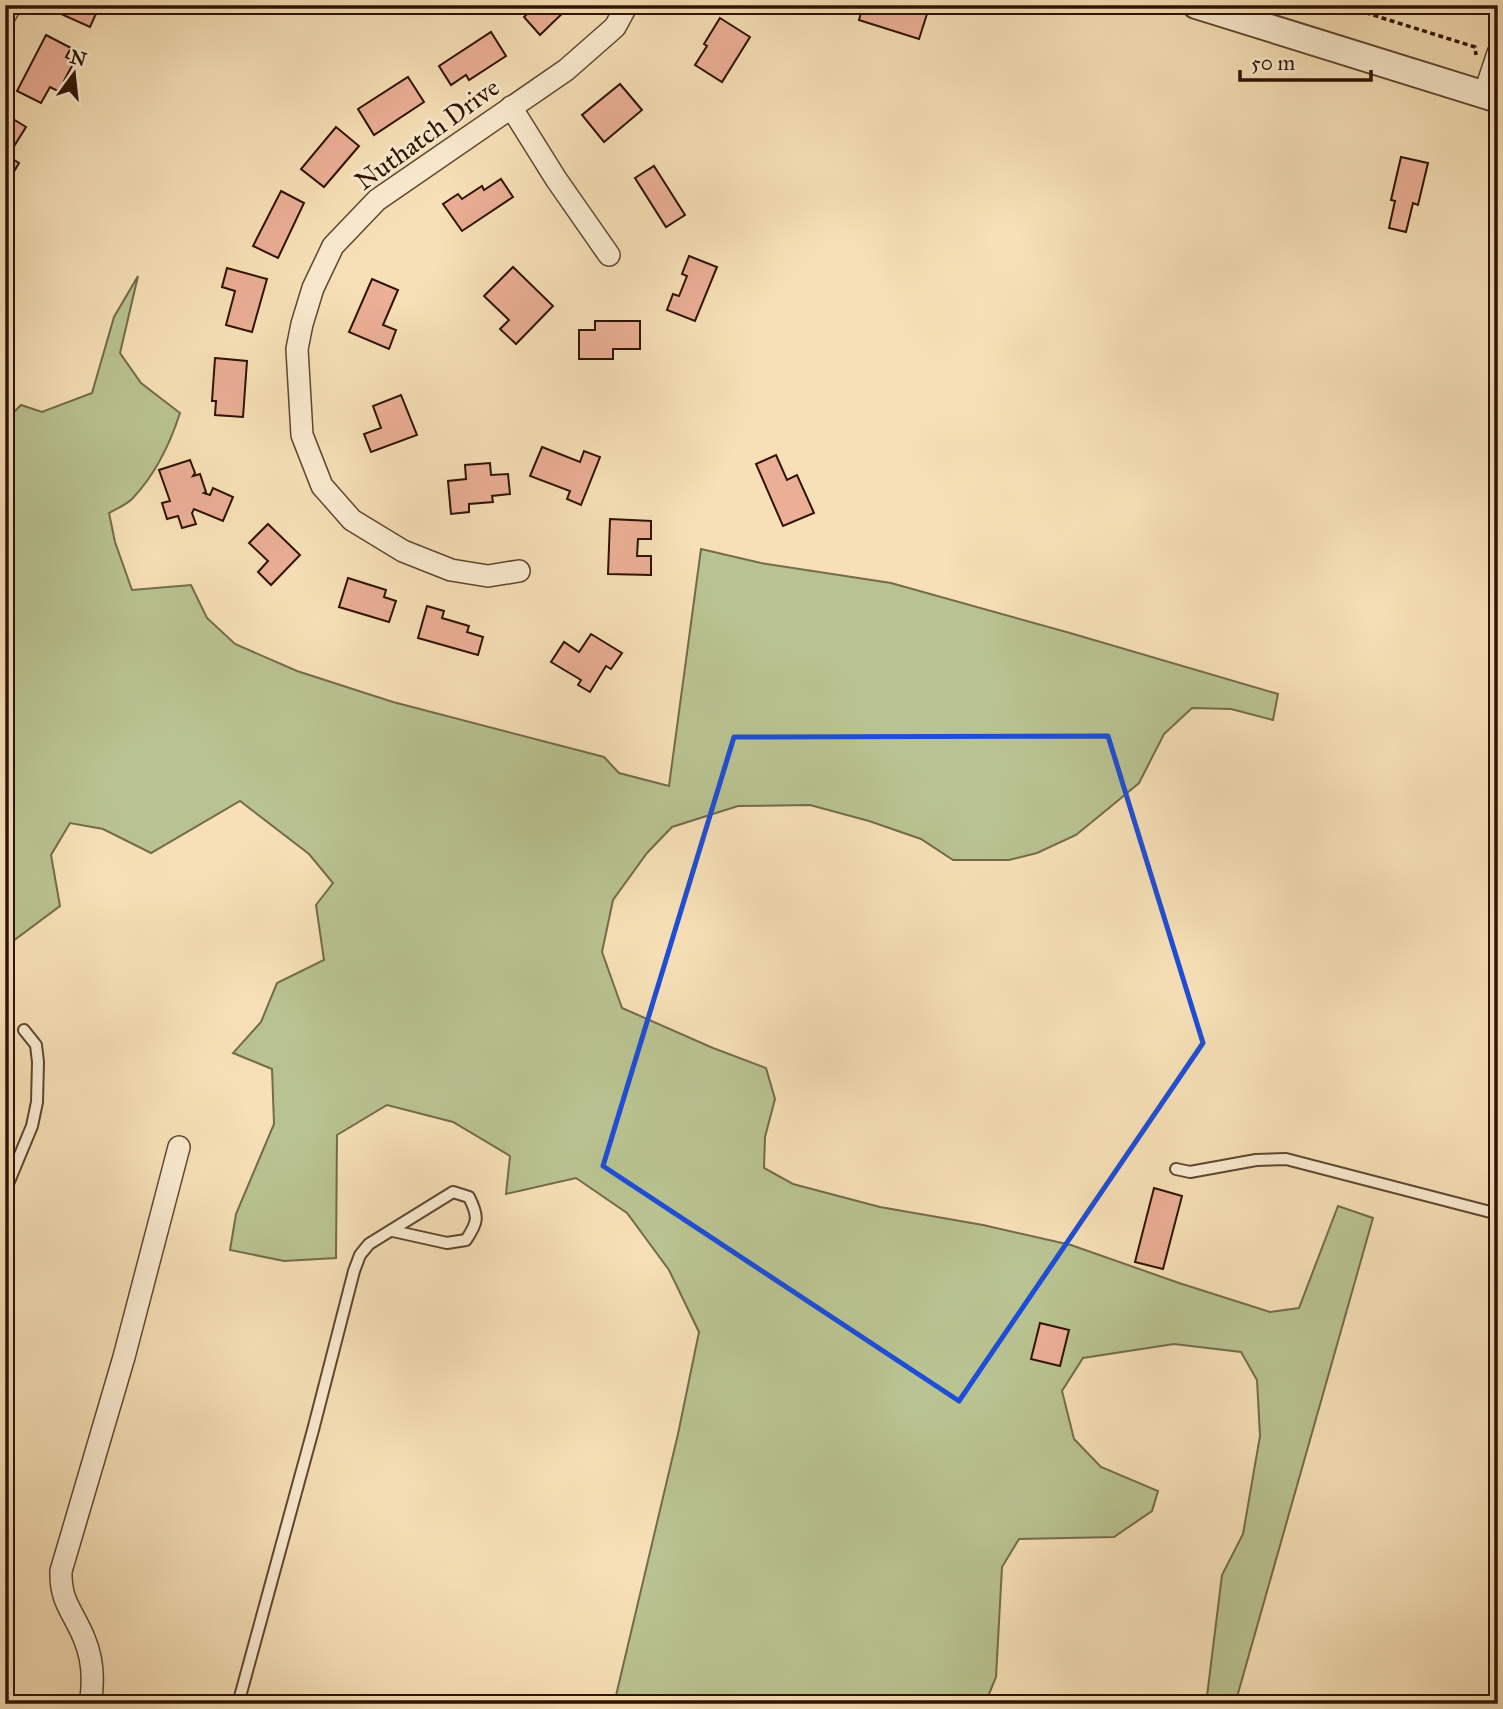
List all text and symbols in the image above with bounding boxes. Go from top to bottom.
north arrow [38,38,108,108]
scale bar [1240,38,1372,82]
text: N [68,45,89,71]
text: 50 m [1251,50,1296,76]
street label: Nuthatch Drive [349,71,505,197]

